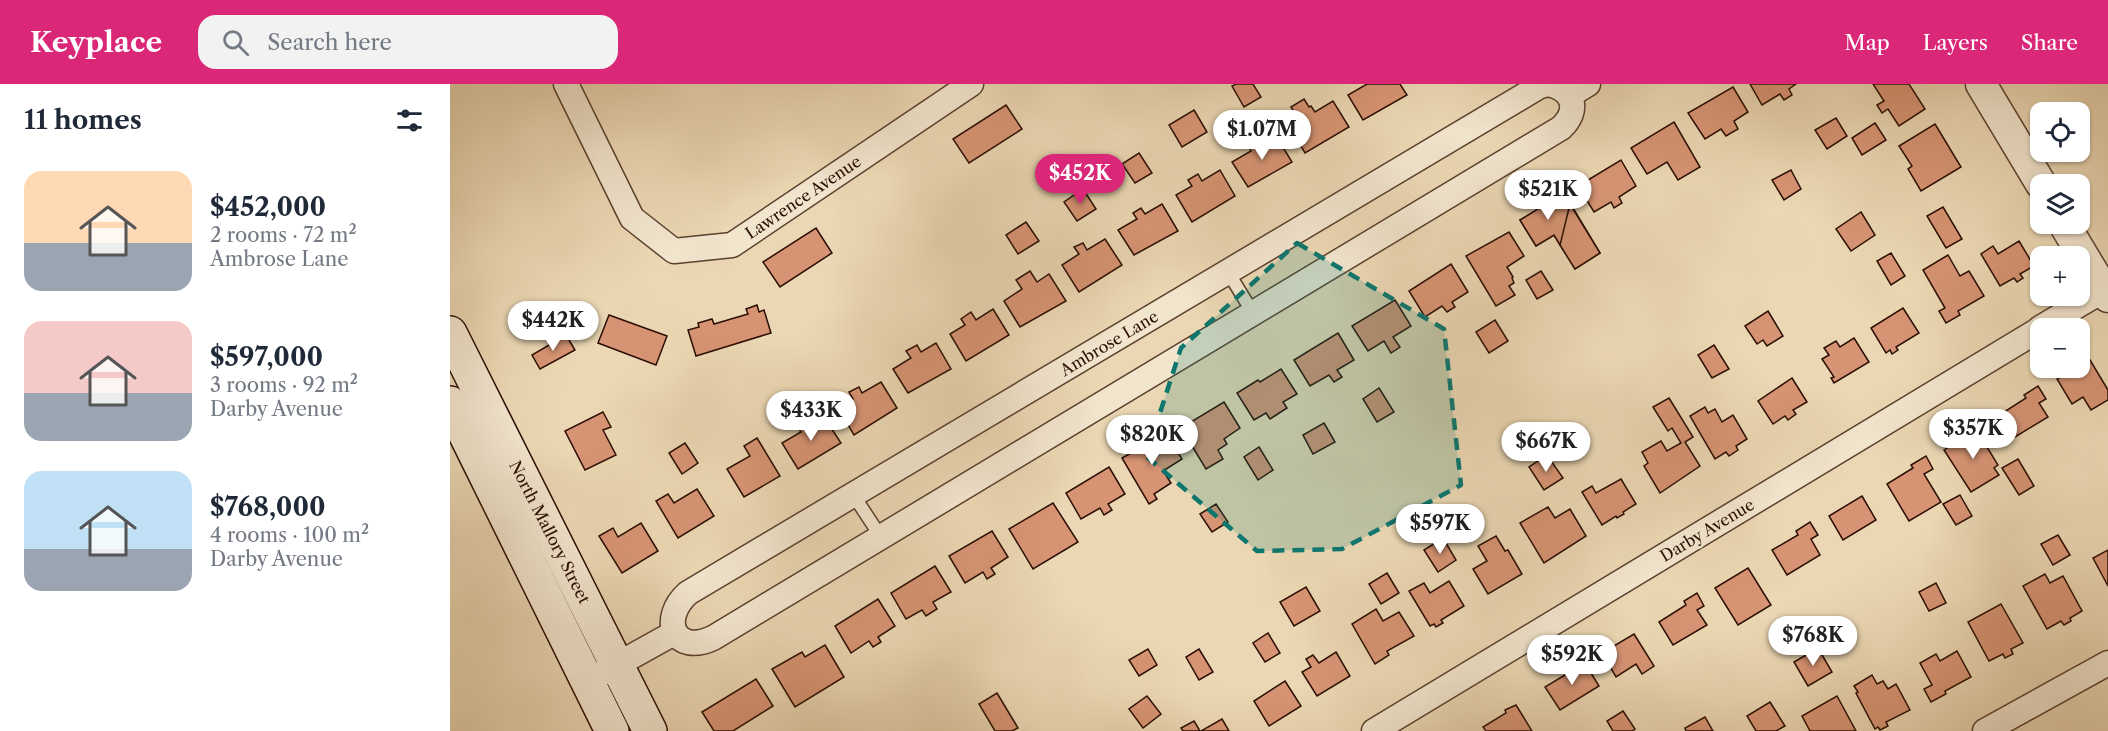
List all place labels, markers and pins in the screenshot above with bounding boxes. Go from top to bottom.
pin: $1.07M [1213,110,1311,161]
pin: $452K [1038,154,1122,205]
pin: $521K [1506,170,1590,221]
pin: $442K [511,301,595,352]
pin: $433K [769,391,853,442]
pin: $357K [1931,409,2015,460]
pin: $820K [1110,415,1194,466]
pin: $667K [1504,422,1588,473]
pin: $597K [1398,504,1482,555]
pin: $768K [1771,616,1855,667]
pin: $592K [1530,635,1614,686]

